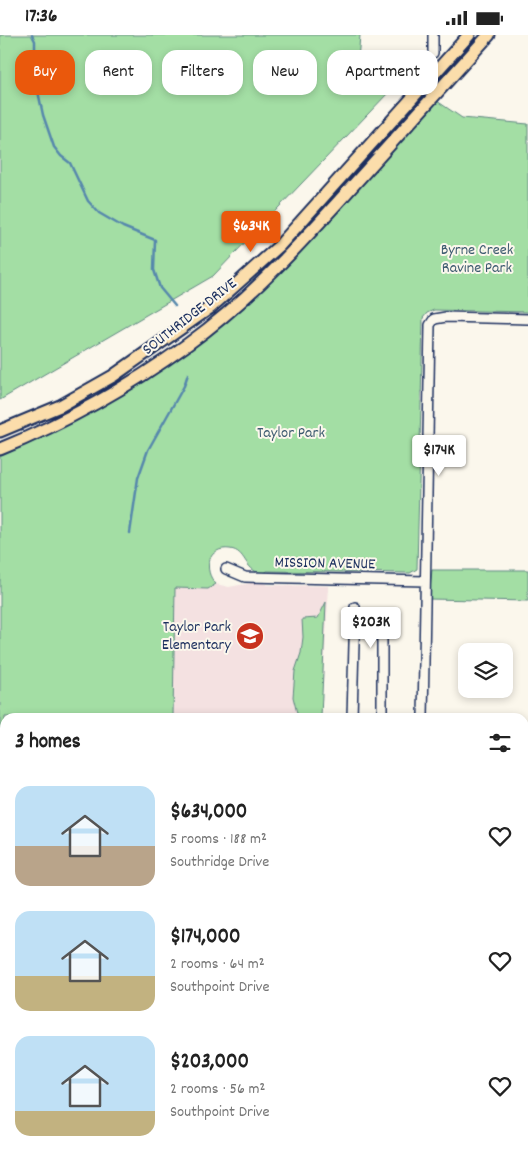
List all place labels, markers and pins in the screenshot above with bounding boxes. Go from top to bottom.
pin: $634K [216,211,286,253]
pin: $174K [404,435,474,477]
pin: $203K [336,607,406,649]
place label: Taylor Park Elementary [162,616,232,657]
school or university icon: Taylor Park Elementary [235,621,265,651]

